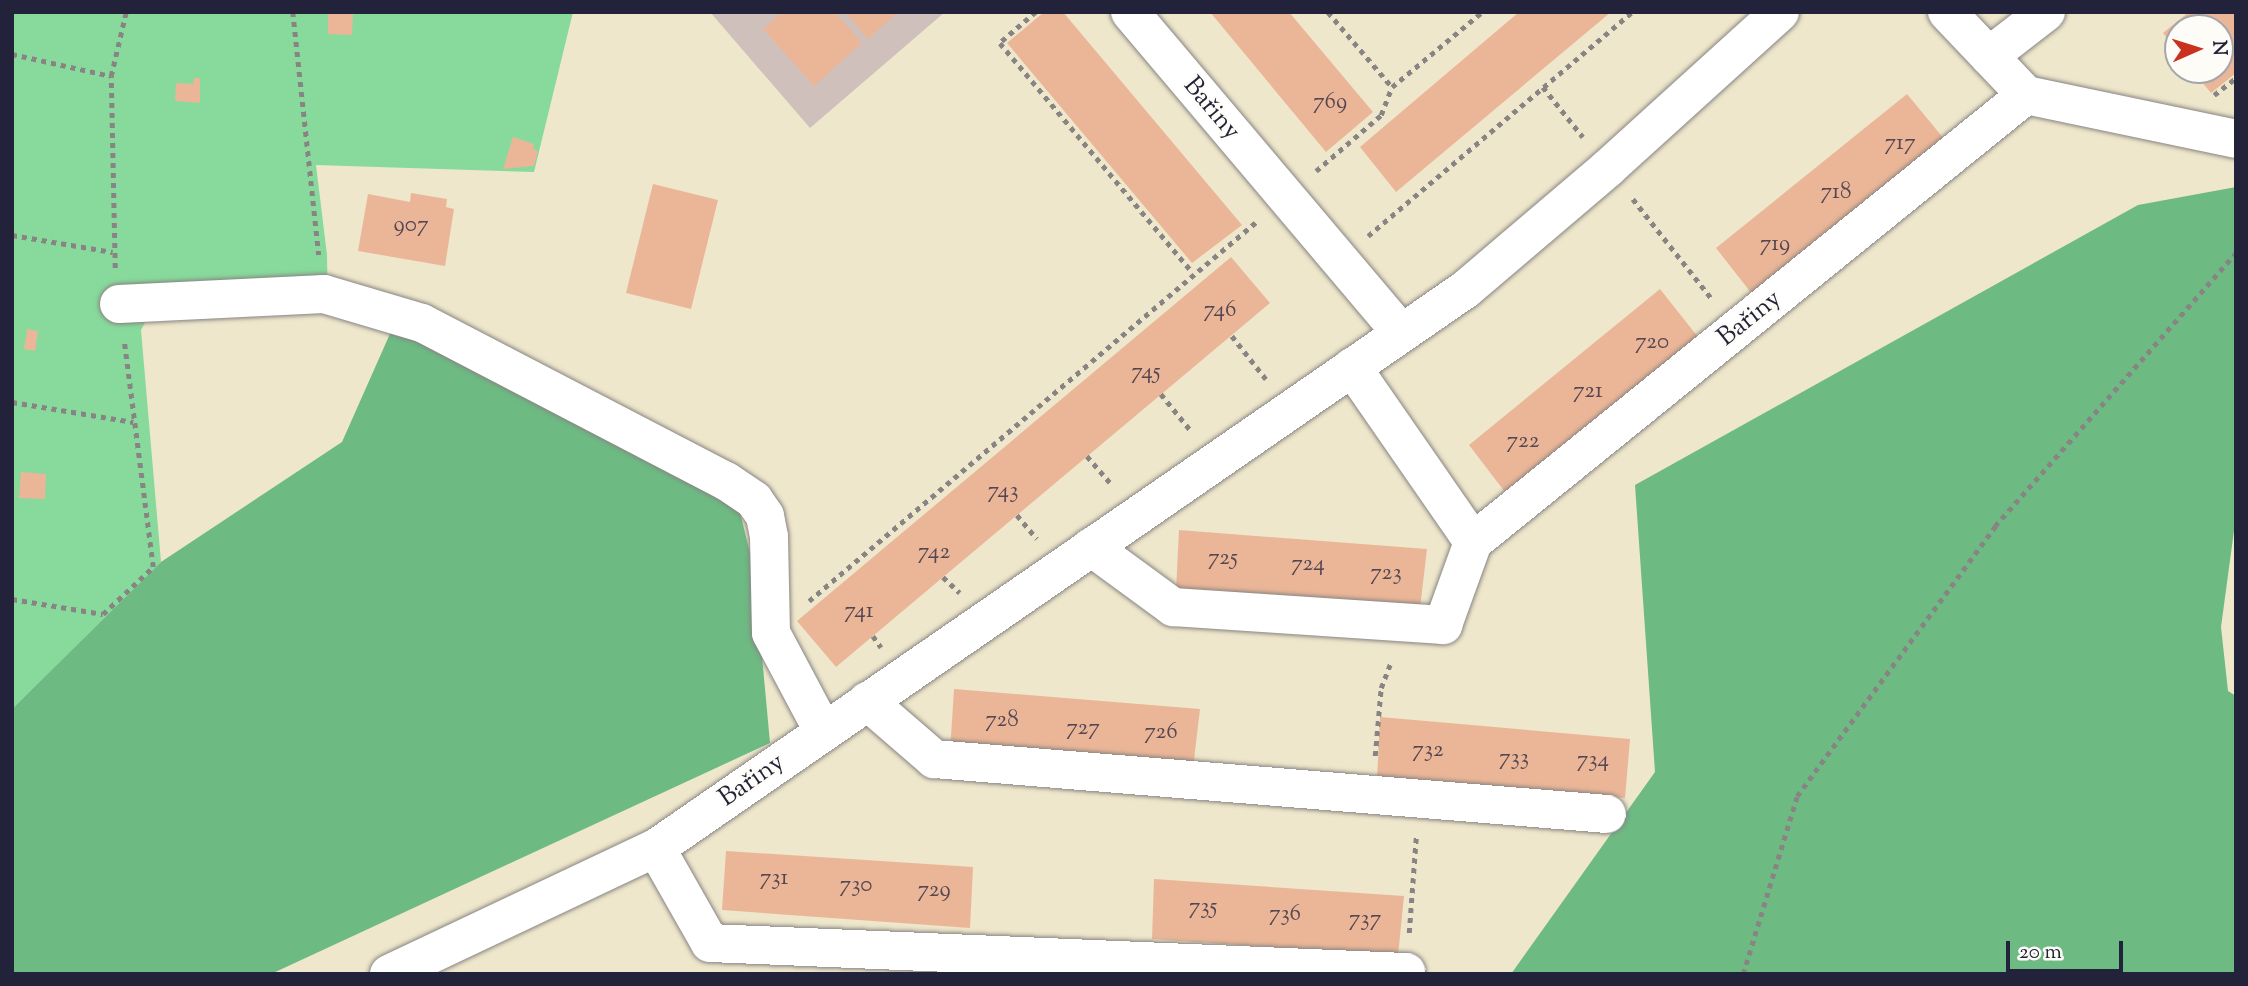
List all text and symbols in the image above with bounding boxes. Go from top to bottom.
north arrow [2164,14,2234,84]
text: N [2205,40,2232,56]
street label: Bařiny [1176,71,1246,147]
house number: 769 [1313,89,1347,117]
house number: 717 [1885,130,1915,158]
house number: 718 [1821,179,1851,207]
house number: 907 [394,212,428,240]
house number: 719 [1760,231,1790,259]
street label: Bařiny [1712,284,1788,354]
house number: 746 [1204,297,1236,325]
house number: 720 [1635,329,1669,357]
house number: 745 [1131,359,1161,387]
house number: 721 [1573,378,1603,406]
house number: 722 [1507,428,1539,456]
house number: 743 [988,478,1018,506]
house number: 742 [918,539,950,567]
house number: 725 [1208,545,1238,573]
house number: 724 [1291,551,1325,579]
house number: 723 [1370,560,1402,588]
house number: 741 [844,598,874,626]
house number: 728 [985,707,1019,735]
house number: 727 [1066,715,1100,743]
house number: 726 [1144,719,1178,747]
house number: 732 [1412,737,1444,765]
house number: 733 [1499,745,1529,773]
street label: Bařiny [713,747,791,815]
house number: 734 [1577,747,1609,775]
house number: 731 [760,865,788,893]
house number: 730 [840,872,872,900]
house number: 729 [917,877,951,905]
house number: 735 [1189,894,1217,922]
house number: 736 [1269,901,1301,929]
house number: 737 [1349,906,1381,934]
scale bar [2010,926,2127,970]
text: 20 m [2019,938,2062,968]

